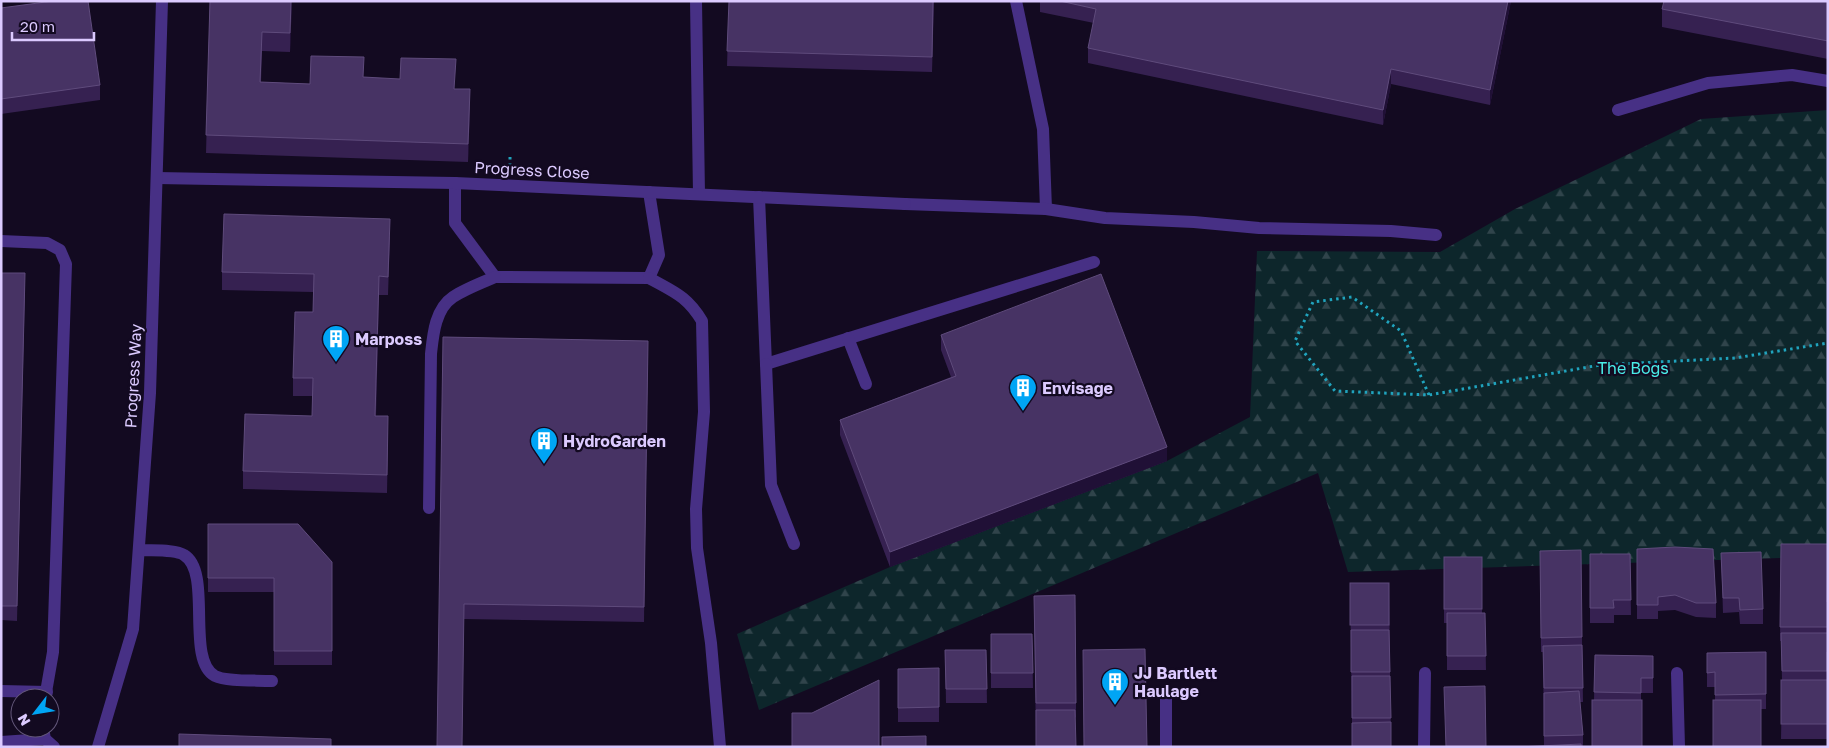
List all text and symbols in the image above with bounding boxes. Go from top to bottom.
scale bar [12,10,95,42]
text: 20 m [20,17,55,35]
street label: Progress Close [474,157,590,183]
street label: Progress Way [120,323,146,429]
building icon: Marposs [321,324,351,363]
place label: Marposs [355,329,422,349]
park label: The Bogs [1597,358,1669,378]
building icon: Envisage [1008,373,1038,412]
place label: Envisage [1042,378,1113,398]
building icon: HydroGarden [529,426,559,465]
place label: HydroGarden [563,431,666,451]
place label: JJ Bartlett Haulage [1134,663,1217,701]
building icon: JJ Bartlett Haulage [1100,667,1130,706]
north arrow [10,688,60,738]
text: N [13,711,33,729]

